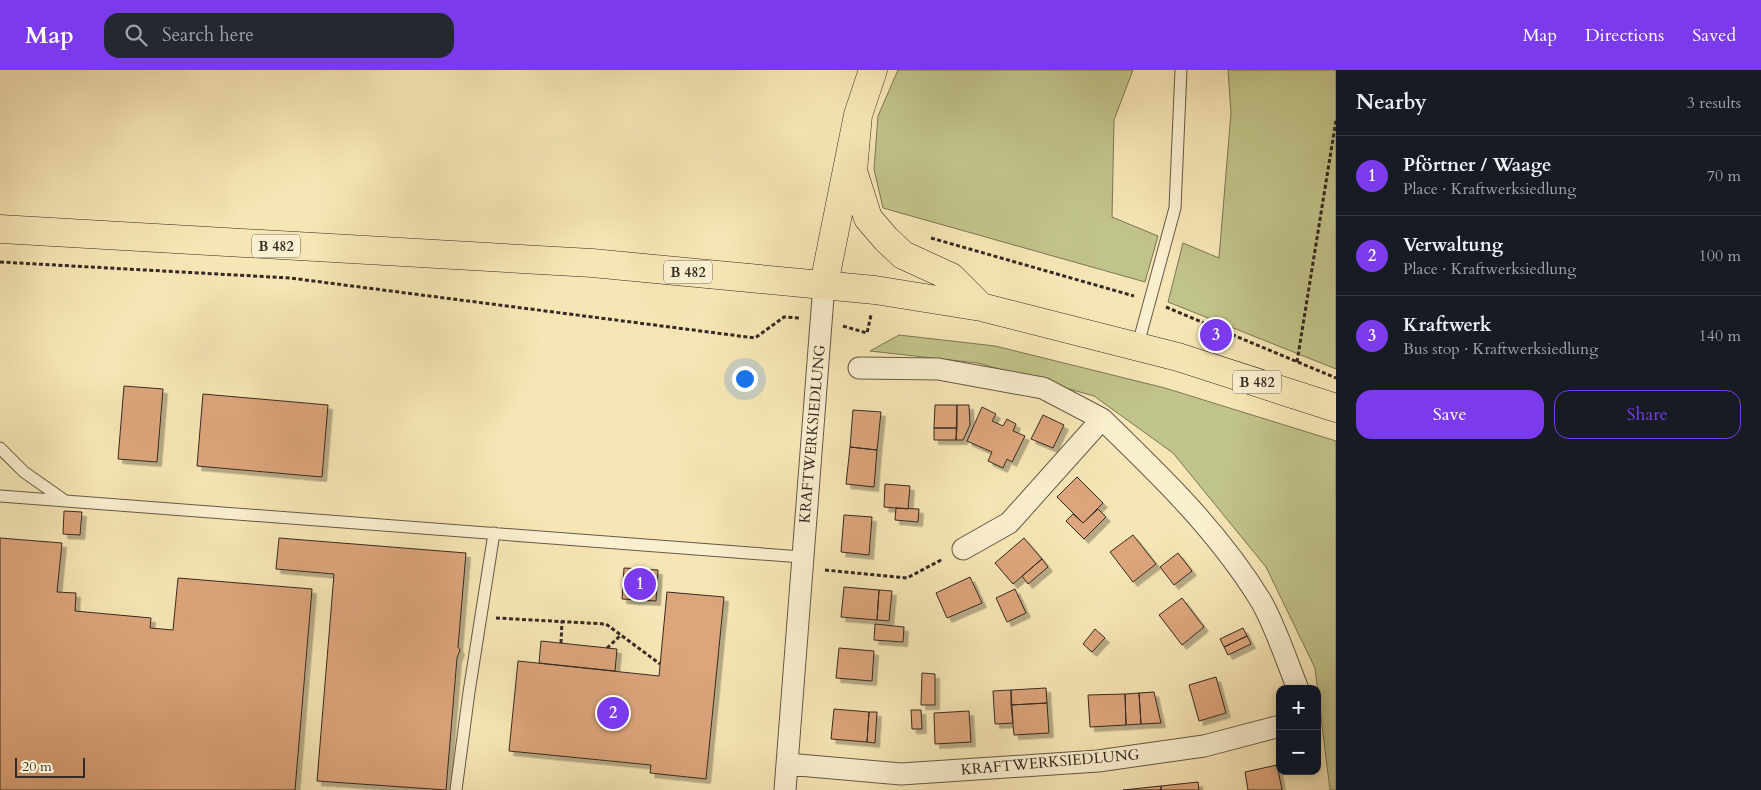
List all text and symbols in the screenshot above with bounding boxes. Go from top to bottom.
search box [104,13,454,58]
text: Map [25,19,74,52]
icon: search [122,21,150,49]
text: Search here [162,22,254,48]
text: Map [1523,23,1557,48]
text: Directions [1585,23,1664,48]
text: Saved [1692,23,1736,48]
text: Nearby [1356,88,1427,117]
text: 3 results [1687,92,1741,114]
text: Pförtner / Waage [1403,152,1551,178]
text: 1 [1368,165,1376,187]
text: 70 m [1707,165,1741,187]
text: Place · Kraftwerksiedlung [1403,178,1576,200]
text: Verwaltung [1403,232,1503,258]
road number: B 482 [252,235,300,258]
text: 2 [1368,245,1376,267]
text: 100 m [1699,245,1741,267]
text: Place · Kraftwerksiedlung [1403,258,1576,280]
road number: B 482 [664,260,712,283]
text: Kraftwerk [1403,312,1492,338]
pin: 3 [1200,316,1232,354]
text: 3 [1368,325,1376,347]
text: 140 m [1699,325,1741,347]
text: Bus stop · Kraftwerksiedlung [1403,338,1598,360]
street label: KRAFTWERKSIEDLUNG [794,344,830,524]
your location [732,366,758,392]
road number: B 482 [1233,370,1281,394]
button: Save [1356,390,1544,439]
button: Share [1554,390,1741,439]
pin: 1 [624,565,656,603]
map controls [1276,685,1321,775]
button: + [1276,685,1321,730]
pin: 2 [597,694,629,732]
button: − [1276,730,1321,775]
street label: KRAFTWERKSIEDLUNG [960,744,1140,780]
scale bar [15,755,85,778]
text: 20 m [22,757,52,776]

